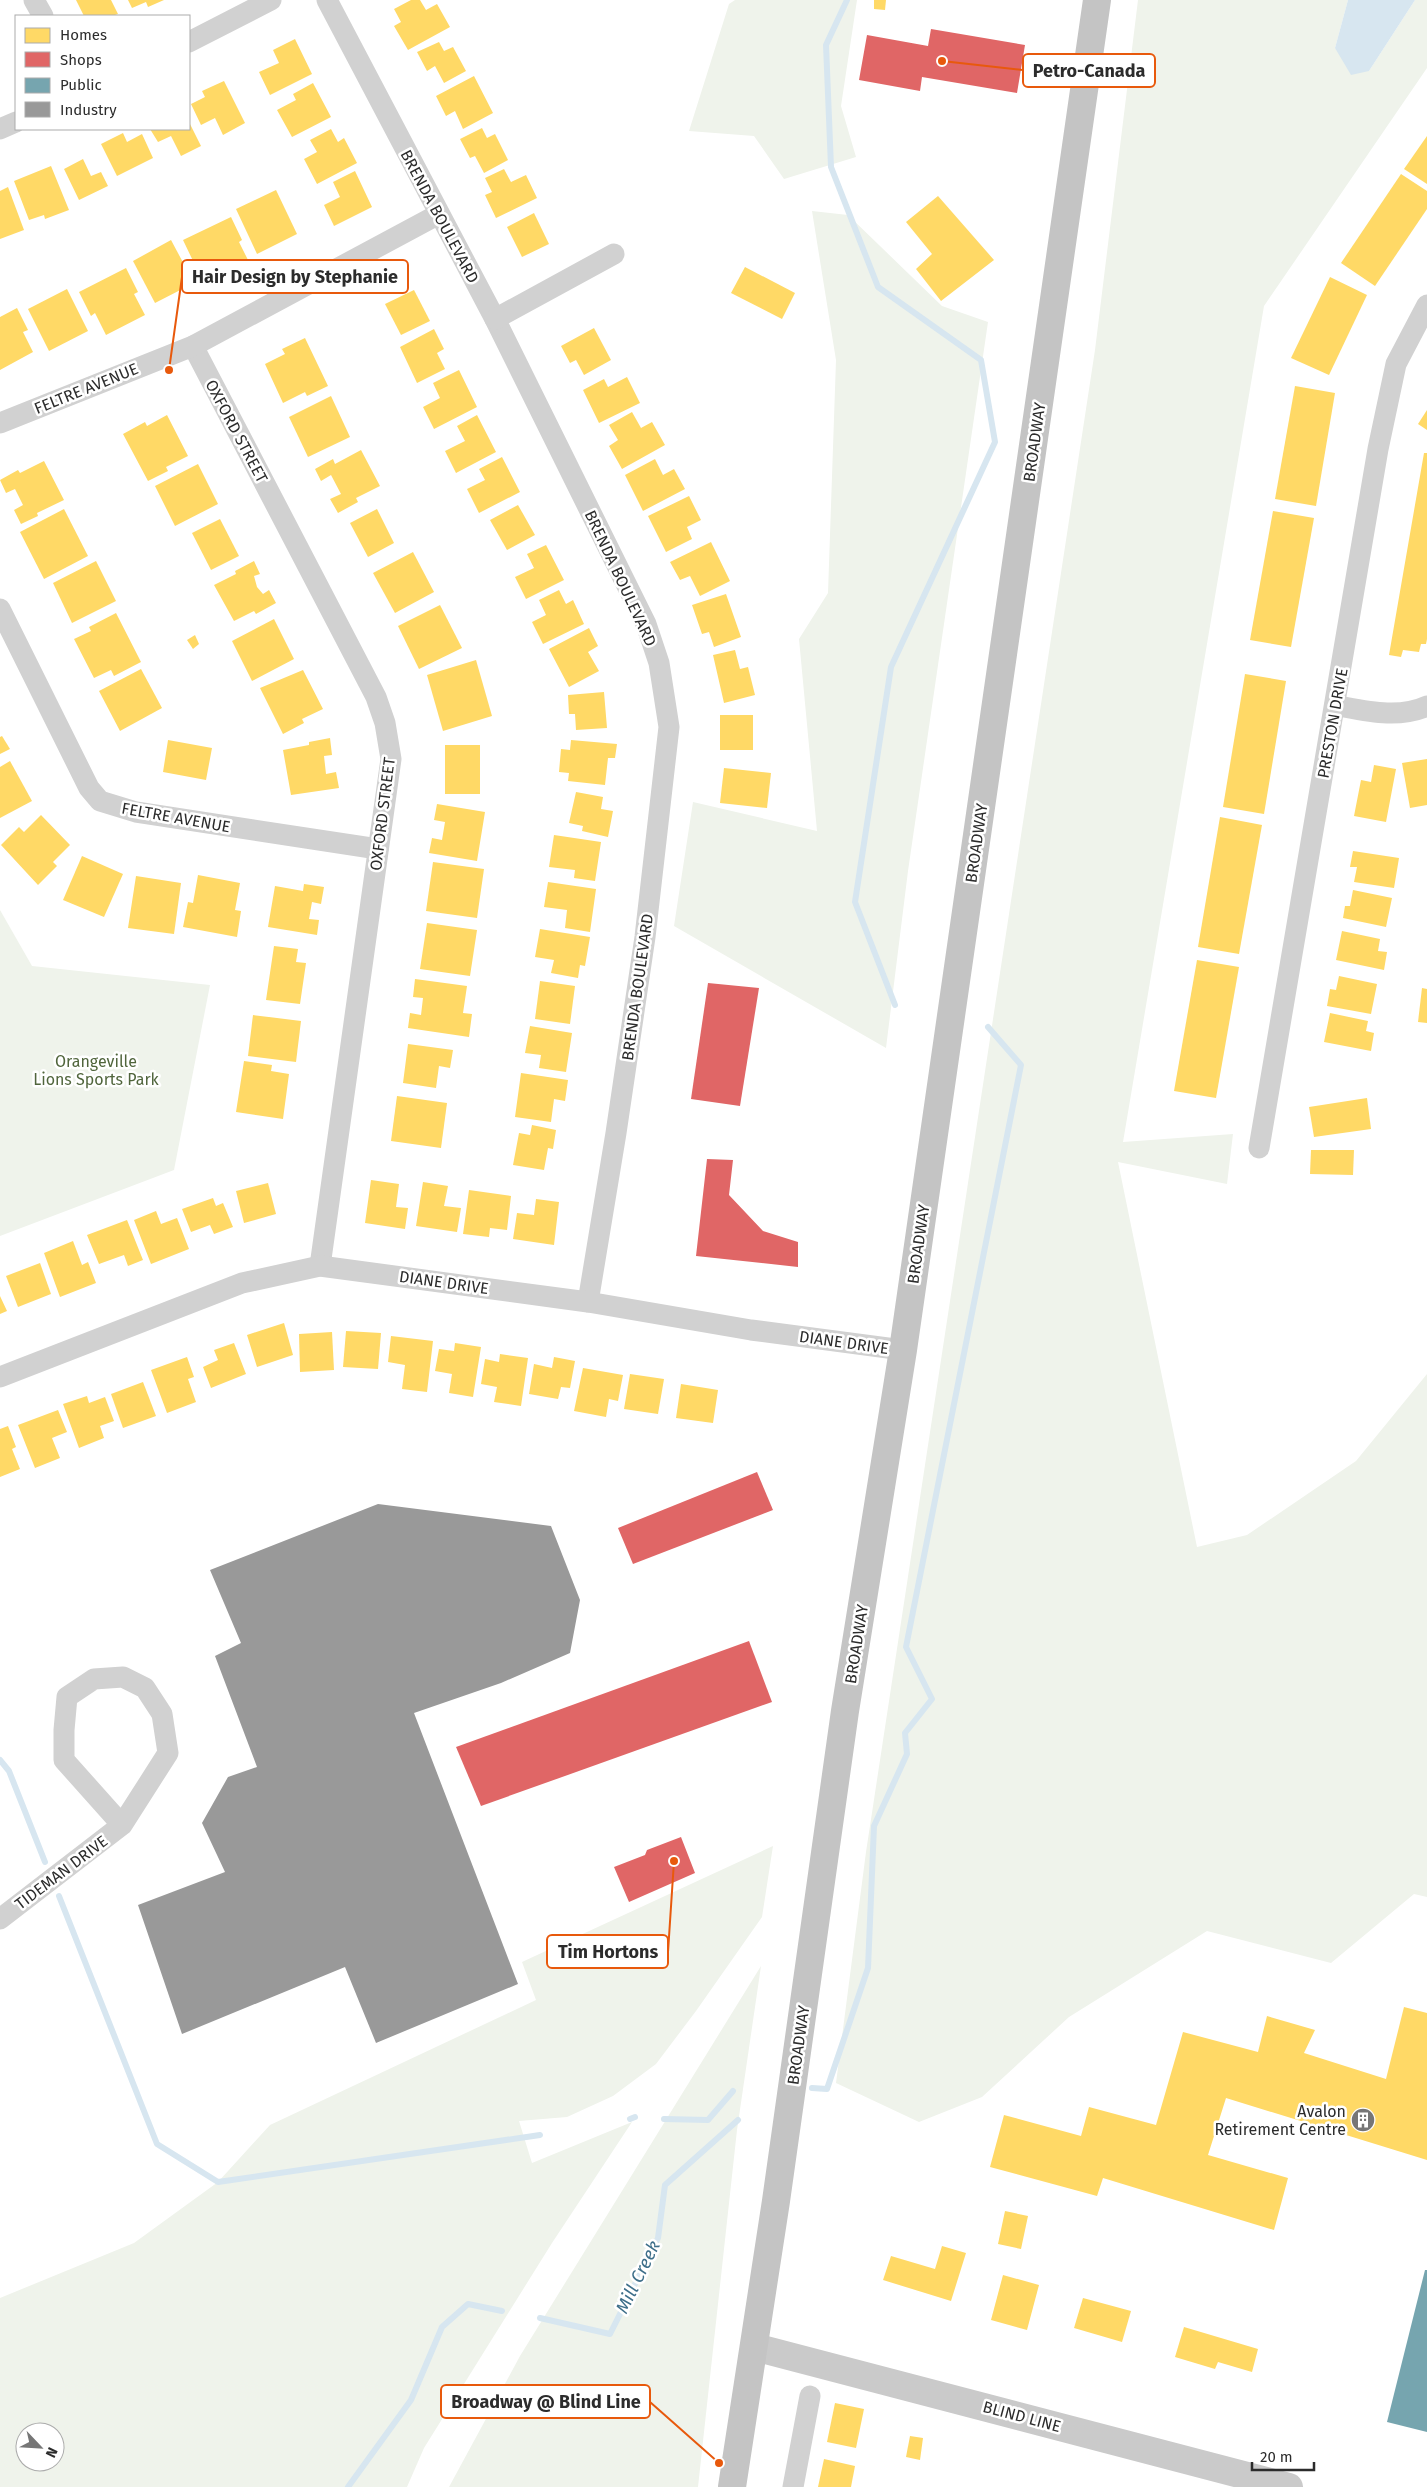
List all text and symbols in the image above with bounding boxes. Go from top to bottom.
legend [15,15,190,130]
text: Homes [60,26,107,44]
text: Shops [60,51,102,69]
callout: Petro-Canada [1023,54,1155,87]
text: Petro-Canada [1033,60,1145,82]
text: Public [60,76,102,94]
text: Industry [60,101,117,119]
street label: BRENDA BOULEVARD [396,146,483,286]
callout: Hair Design by Stephanie [182,260,408,293]
text: Hair Design by Stephanie [192,266,398,288]
street label: FELTRE AVENUE [31,359,141,418]
street label: OXFORD STREET [201,376,272,487]
street label: BROADWAY [1020,401,1049,483]
street label: BRENDA BOULEVARD [581,507,660,649]
street label: PRESTON DRIVE [1313,666,1352,780]
street label: OXFORD STREET [366,756,399,872]
street label: FELTRE AVENUE [120,799,232,836]
street label: BROADWAY [962,802,991,884]
street label: BRENDA BOULEVARD [618,912,657,1062]
park label: Orangeville Lions Sports Park [33,1052,160,1089]
street label: BROADWAY [904,1203,933,1285]
street label: DIANE DRIVE [398,1267,490,1298]
street label: DIANE DRIVE [798,1327,890,1358]
street label: BROADWAY [841,1603,872,1685]
street label: TIDEMAN DRIVE [11,1831,111,1913]
callout: Tim Hortons [547,1935,668,1968]
text: Tim Hortons [558,1941,658,1963]
street label: BROADWAY [784,2004,813,2086]
place label: Avalon Retirement Centre [1214,2102,1346,2139]
building icon: Avalon Retirement Centre [1350,2107,1376,2133]
water label: Mill Creek [611,2237,665,2317]
callout: Broadway @ Blind Line [441,2385,650,2418]
text: Broadway @ Blind Line [451,2391,641,2413]
street label: BLIND LINE [981,2397,1063,2436]
north arrow [15,2422,65,2472]
scale bar [1252,2440,1314,2472]
text: N [42,2444,61,2460]
text: 20 m [1260,2448,1293,2466]

